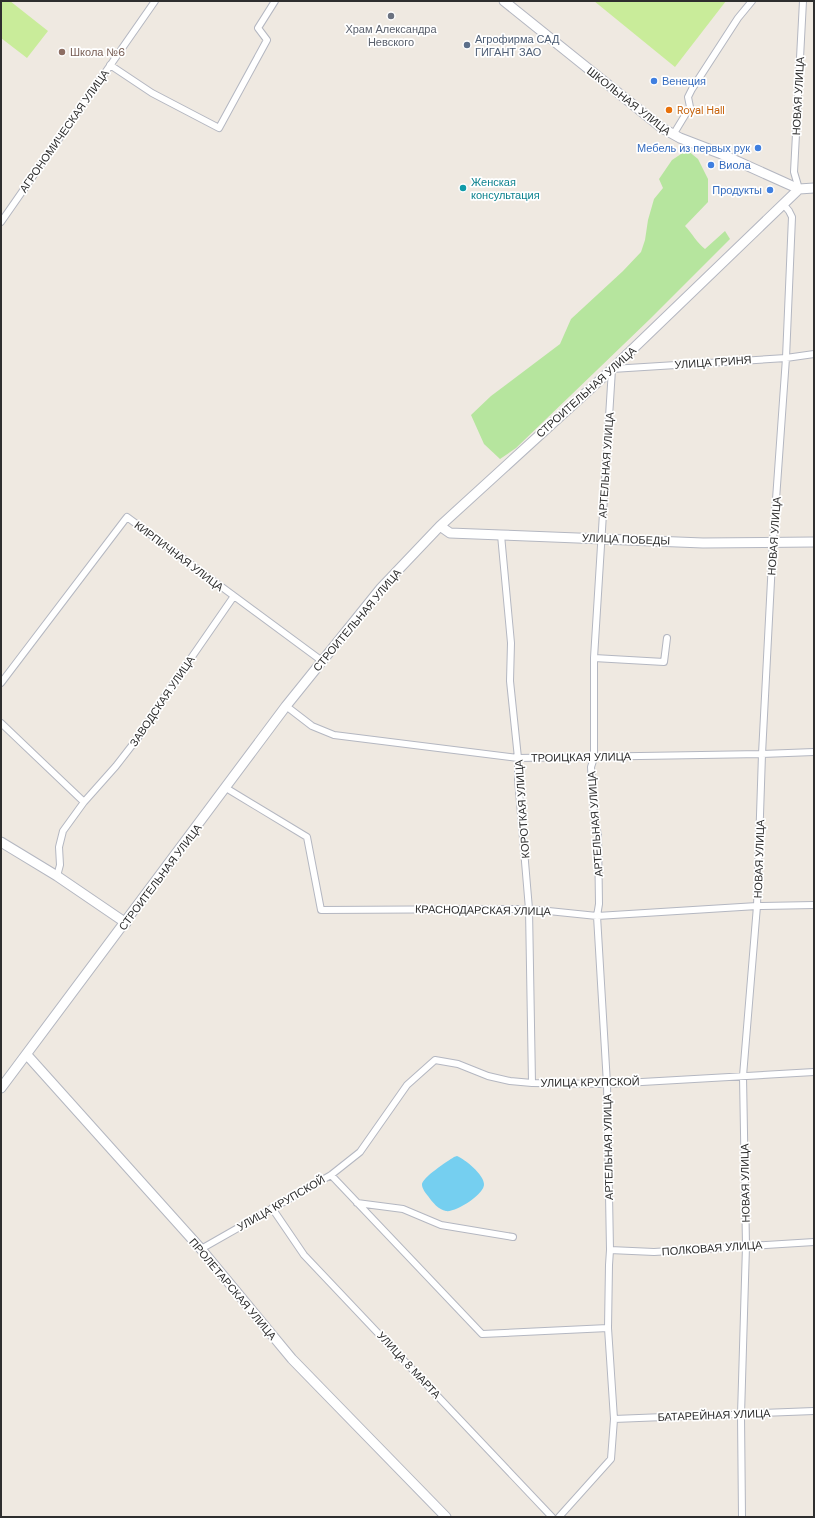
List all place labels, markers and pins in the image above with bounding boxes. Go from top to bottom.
marker: Храм Александра Невского [386,11,396,21]
place label: Храм Александра Невского [345,22,437,49]
place label: Агрофирма САД ГИГАНТ ЗАО [475,32,560,59]
marker: Агрофирма САД ГИГАНТ ЗАО [462,40,472,50]
place label: Школа №6 [70,45,125,59]
marker: Школа №6 [57,47,67,57]
place label: Венеция [662,74,706,88]
marker: Венеция [649,76,659,86]
place label: Royal Hall [677,103,725,117]
marker: Royal Hall [664,105,674,115]
place label: Мебель из первых рук [637,141,750,155]
marker: Мебель из первых рук [753,143,763,153]
place label: Виола [719,158,752,172]
marker: Виола [706,160,716,170]
place label: Женская консультация [471,175,540,202]
marker: Женская консультация [458,183,468,193]
place label: Продукты [712,183,762,197]
marker: Продукты [765,185,775,195]

